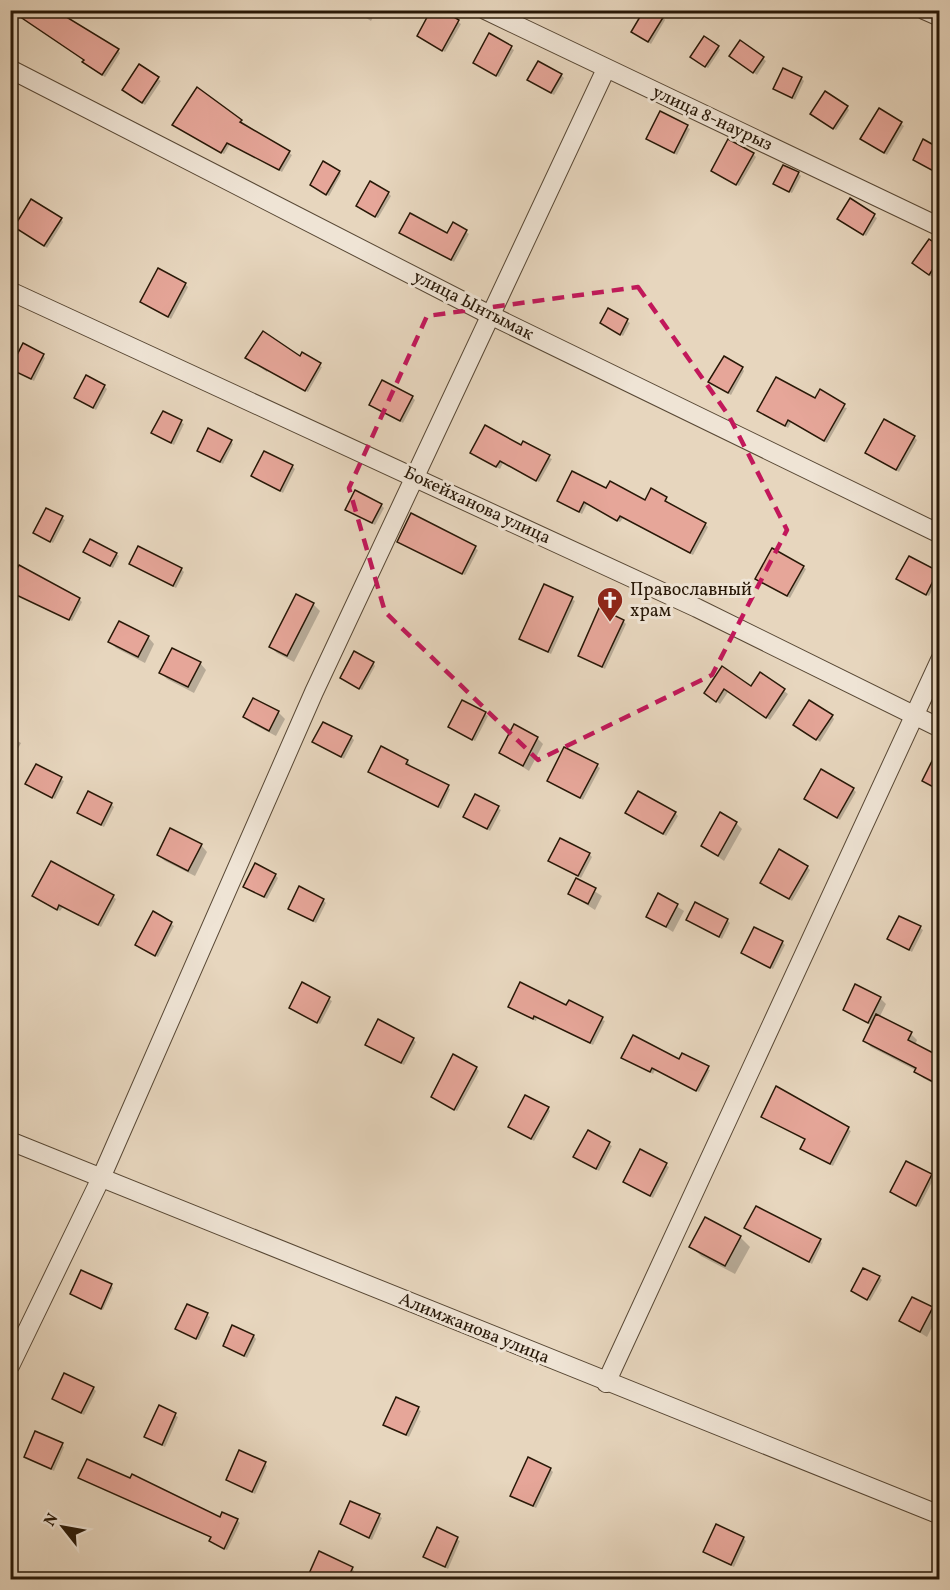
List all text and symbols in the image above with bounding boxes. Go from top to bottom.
street label: улица 8-наурыз [648,80,776,158]
street label: улица Ынтымак [408,265,538,347]
street label: Бокейханова улица [399,461,555,551]
place label: Православный храм [630,578,752,624]
church icon: Православный храм [595,585,625,623]
street label: Алимжанова улица [395,1287,553,1371]
north arrow [33,1497,93,1557]
text: N [39,1509,64,1531]

